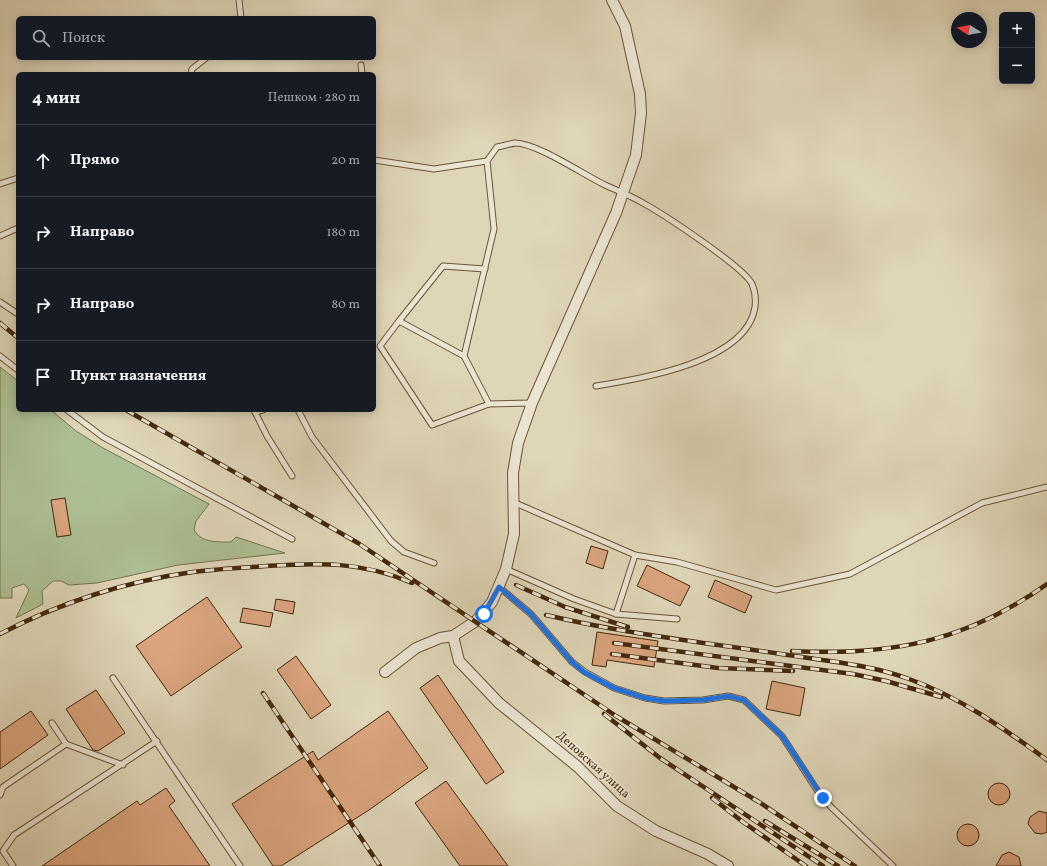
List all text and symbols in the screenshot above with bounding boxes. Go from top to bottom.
north arrow [951,12,987,48]
map controls [999,12,1035,84]
button: + [999,12,1035,48]
search box [16,16,376,60]
icon: search [30,27,52,49]
text: Поиск [62,28,105,49]
button: − [999,48,1035,84]
text: 4 мин [32,87,80,110]
text: Пешком · 280 m [268,89,360,107]
icon: ahead [32,150,54,172]
text: Прямо [70,150,119,171]
text: 20 m [331,152,360,170]
icon: right [32,222,54,244]
text: Направо [70,222,134,243]
text: 180 m [326,224,360,242]
icon: right [32,294,54,316]
text: Направо [70,294,134,315]
text: 80 m [331,296,360,314]
icon: arrive [32,366,54,388]
text: Пункт назначения [70,366,206,387]
route start [475,605,493,623]
street label: Деповская улица [553,728,633,802]
route end [814,789,832,807]

